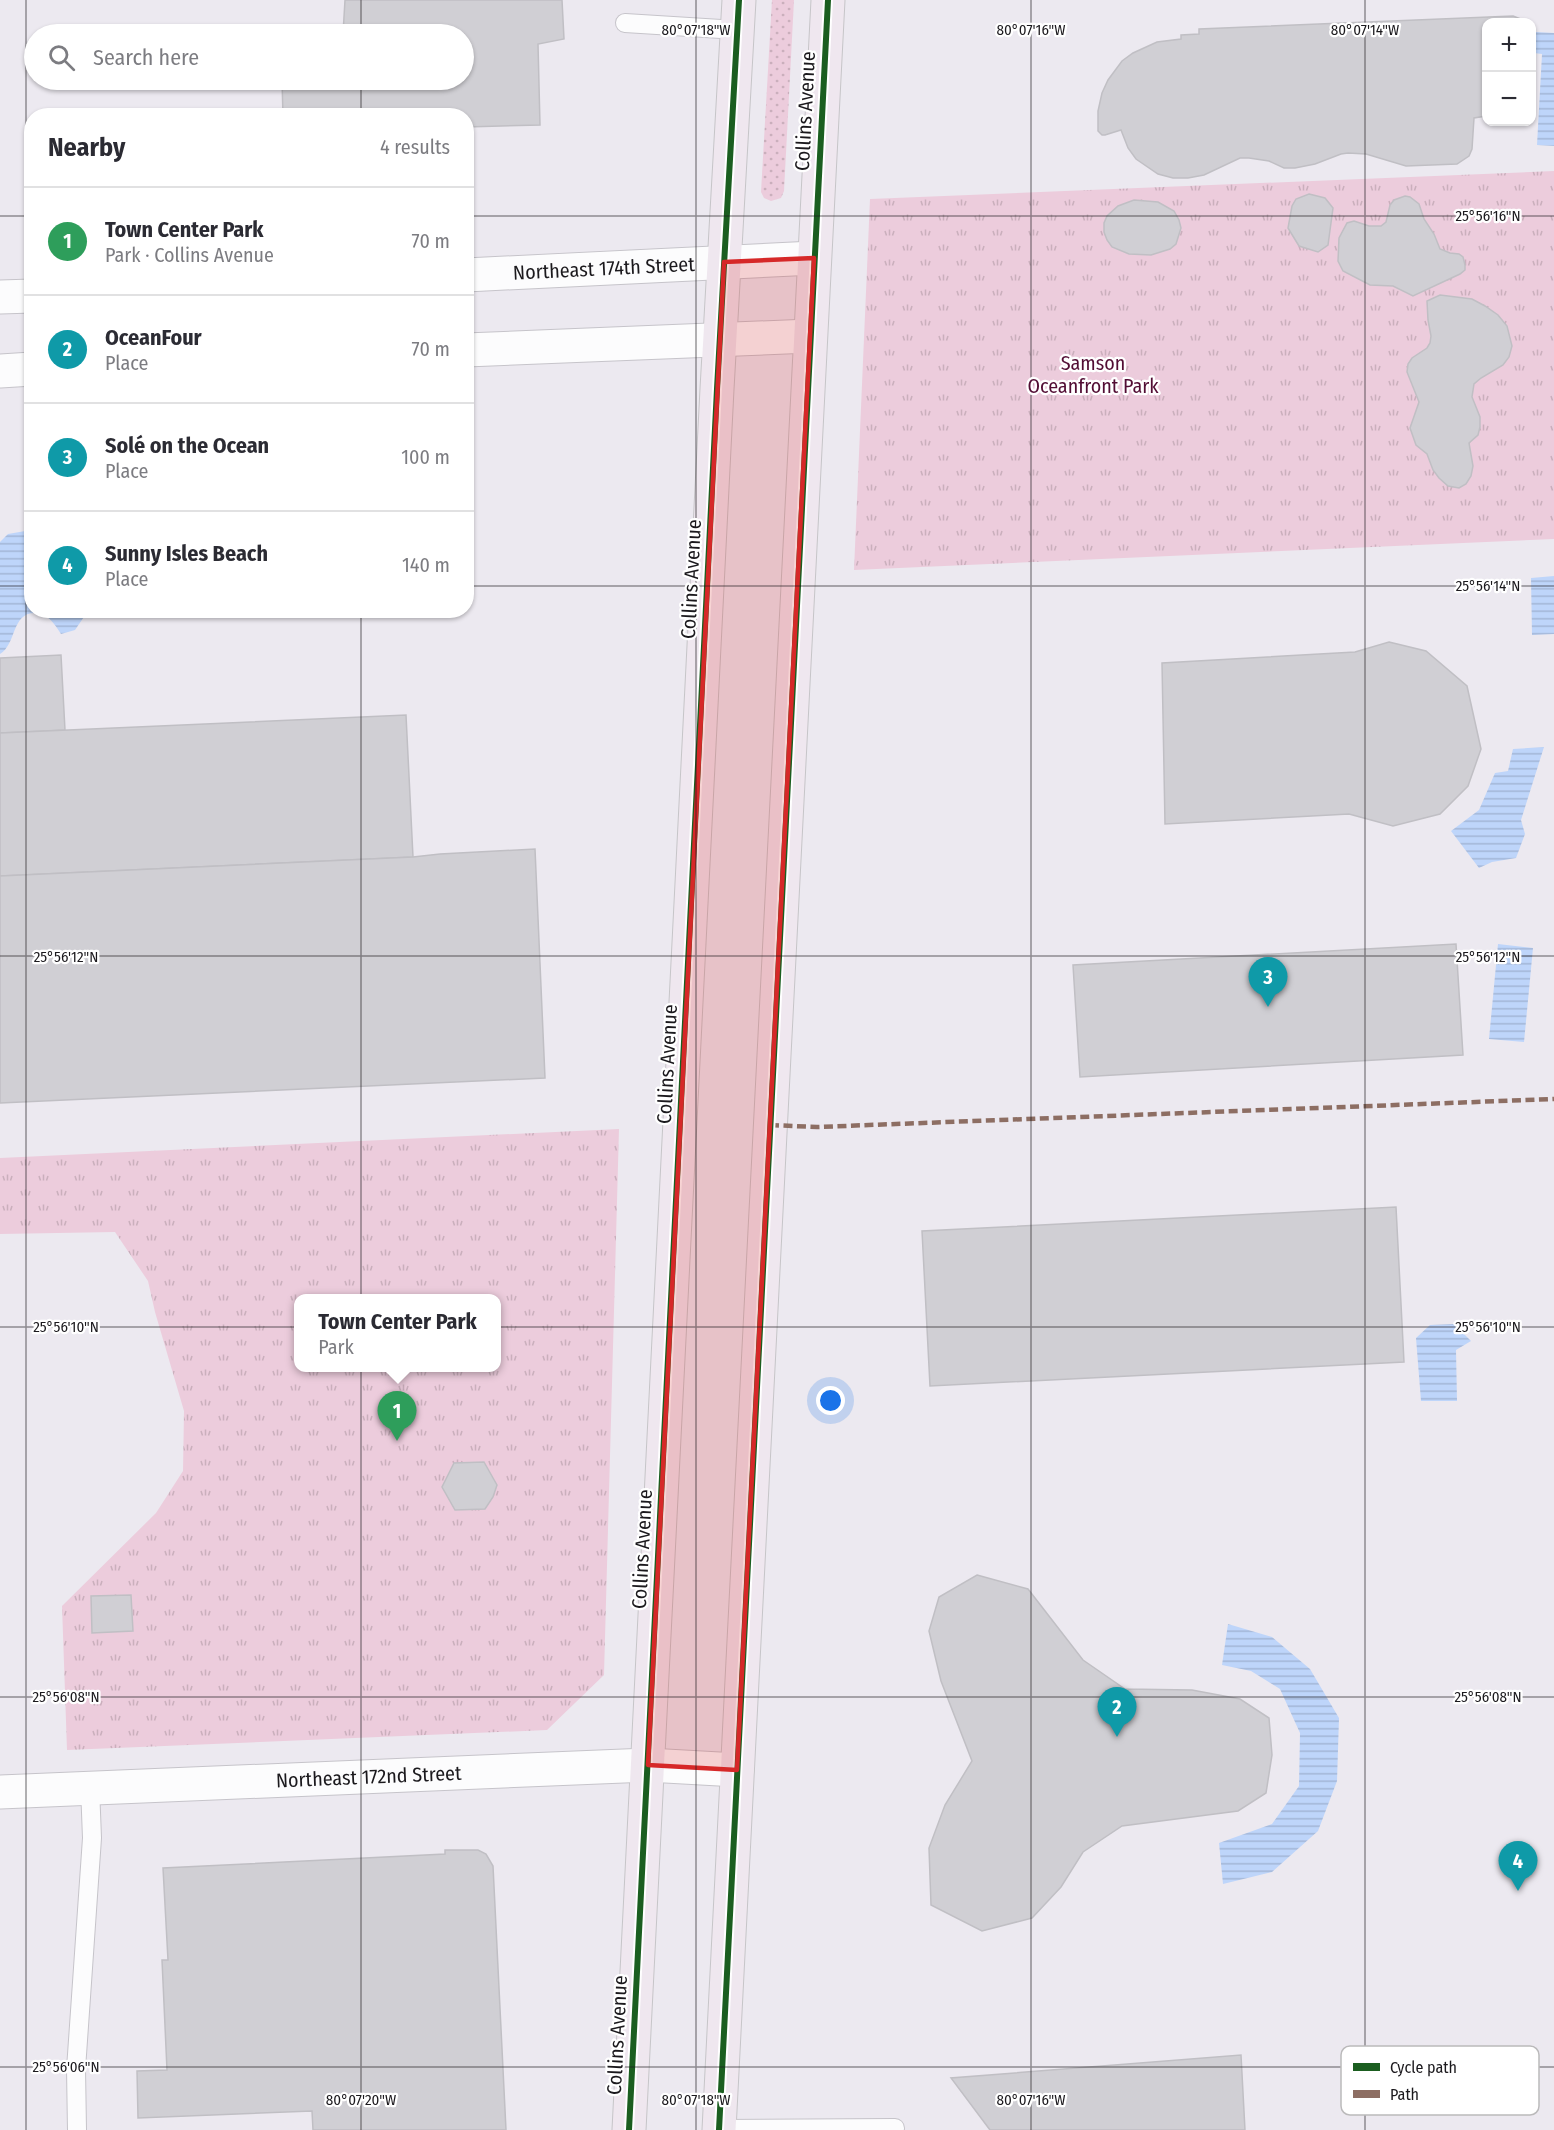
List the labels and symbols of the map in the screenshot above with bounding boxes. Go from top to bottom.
text: 80°07'18"W [661,21,731,39]
text: 80°07'16"W [996,21,1066,39]
text: 80°07'14"W [1331,21,1399,39]
street label: Collins Avenue [790,51,820,171]
text: 25°56'16"N [1455,207,1521,225]
street label: Northeast 174th Street [512,252,696,285]
park label: Samson Oceanfront Park [1027,351,1159,398]
street label: Collins Avenue [676,519,706,639]
text: 25°56'14"N [1456,577,1520,595]
text: 25°56'12"N [34,948,98,966]
text: 25°56'12"N [1456,948,1520,966]
pin: 3 [1248,958,1288,1007]
street label: Collins Avenue [652,1004,682,1124]
text: 25°56'10"N [33,1318,99,1336]
text: 25°56'10"N [1455,1318,1521,1336]
your location [816,1386,845,1415]
pin: 1 [378,1392,416,1441]
street label: Collins Avenue [627,1489,657,1609]
text: 25°56'08"N [32,1688,100,1706]
pin: 2 [1098,1688,1136,1737]
text: 25°56'08"N [1454,1688,1522,1706]
street label: Northeast 172nd Street [275,1761,462,1792]
pin: 4 [1498,1842,1538,1891]
street label: Collins Avenue [602,1975,632,2095]
legend [1341,2046,1539,2115]
text: 25°56'06"N [32,2058,100,2076]
text: Cycle path [1390,2058,1457,2077]
text: Path [1390,2085,1419,2104]
text: 80°07'20"W [326,2091,396,2109]
text: 80°07'18"W [661,2091,731,2109]
text: 80°07'16"W [996,2091,1066,2109]

